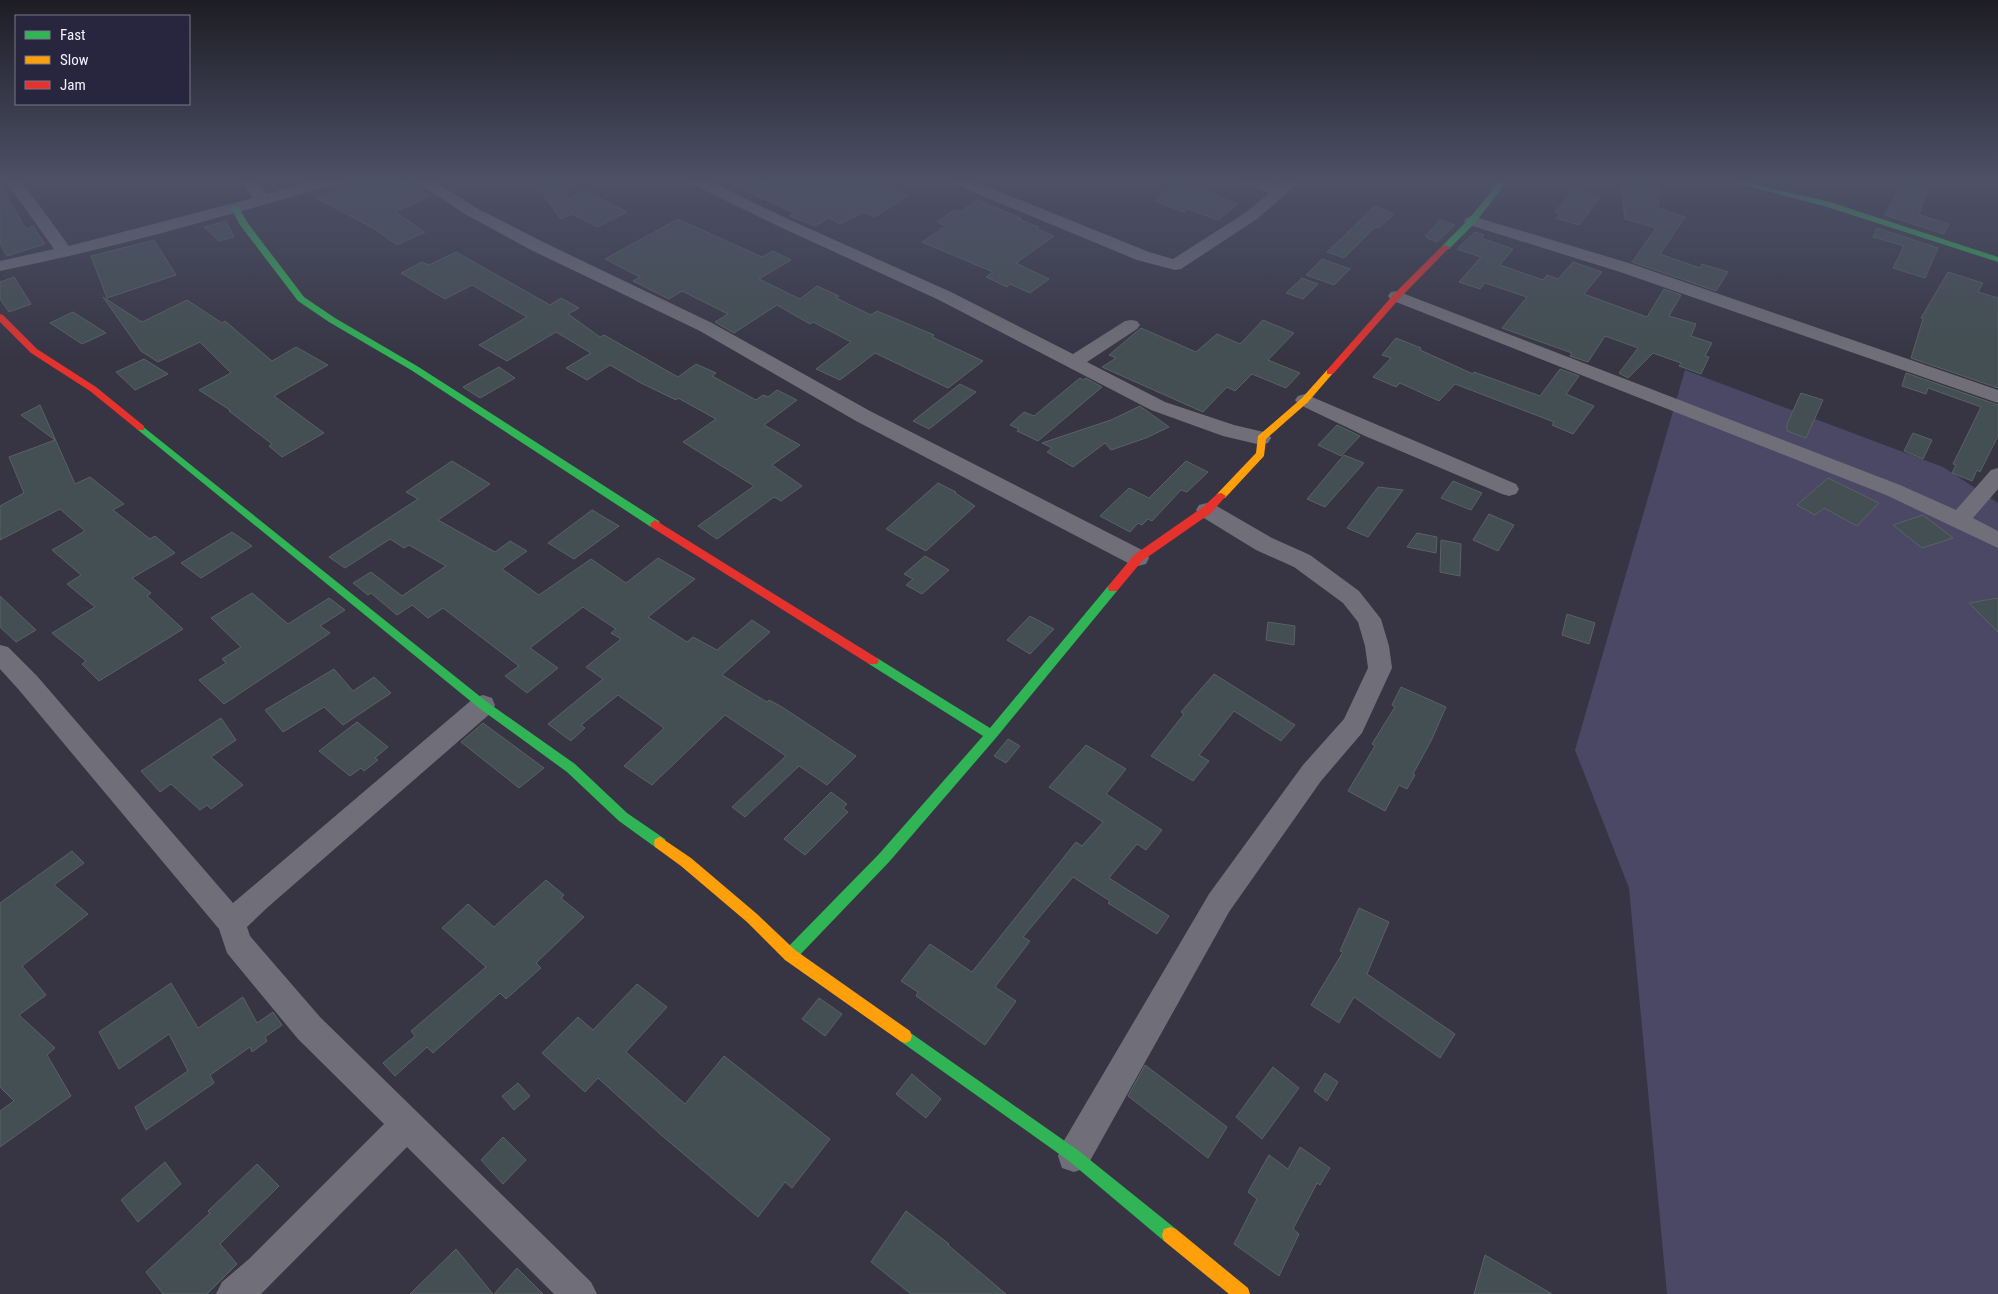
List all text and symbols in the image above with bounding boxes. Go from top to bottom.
legend [15,15,190,105]
text: Fast [60,26,85,44]
text: Slow [60,51,89,69]
text: Jam [60,76,86,94]

